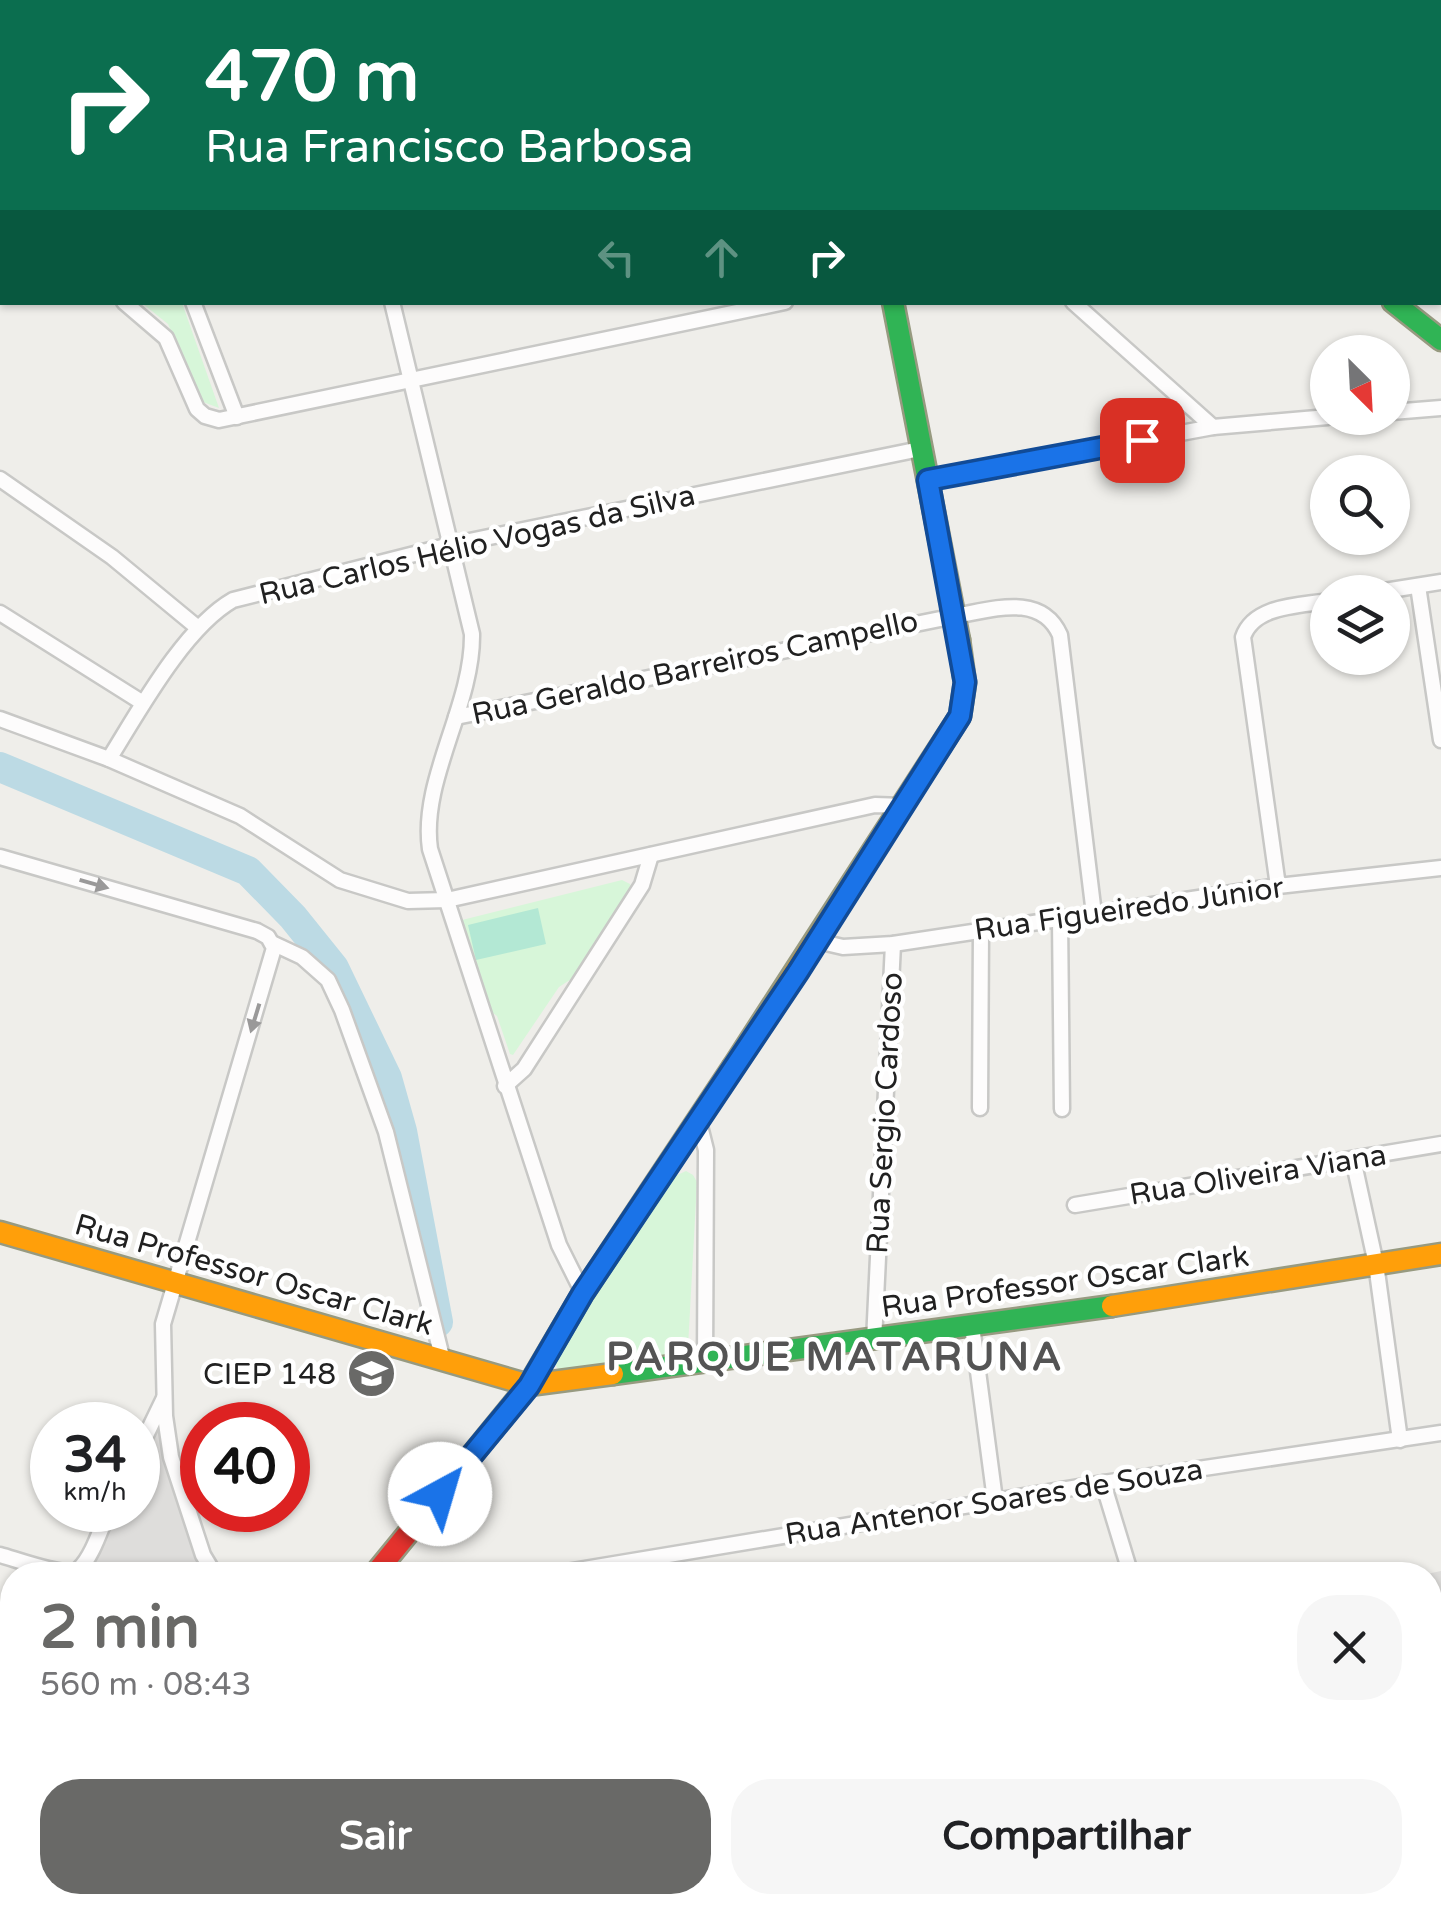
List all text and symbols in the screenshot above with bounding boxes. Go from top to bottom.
text: 470 m [205,36,419,120]
icon: right [40,40,170,170]
text: Rua Francisco Barbosa [205,121,694,175]
icon: left [589,230,644,285]
icon: ahead [694,230,749,285]
icon: right [799,230,854,285]
north arrow [1310,335,1410,435]
map controls [1310,335,1410,675]
pin [1100,398,1185,483]
icon: arrive [1115,413,1170,468]
button: search [1310,455,1410,555]
street label: Rua Carlos Hélio Vogas da Silva [255,477,699,613]
button: layers [1310,575,1410,675]
street label: Rua Geraldo Barreiros Campello [469,603,921,733]
street label: Rua Figueiredo Júnior [972,869,1287,949]
one-way arrow [79,877,110,892]
street label: Rua Sergio Cardoso [859,971,911,1255]
one-way arrow [247,1003,262,1033]
street label: Rua Oliveira Viana [1127,1136,1389,1214]
street label: Rua Professor Oscar Clark [71,1206,437,1344]
street label: Rua Professor Oscar Clark [879,1238,1251,1326]
district label: PARQUE MATARUNA [606,1333,1064,1381]
school or university icon: CIEP 148 [345,1348,397,1400]
place label: CIEP 148 [203,1356,336,1393]
speed limit sign: 40 [180,1402,310,1532]
text: 34 [64,1425,126,1485]
position arrow [388,1442,492,1546]
street label: Rua Antenor Soares de Souza [782,1451,1206,1553]
text: km/h [64,1477,126,1507]
text: 2 min [40,1592,200,1664]
button: close [1297,1595,1402,1700]
text: 560 m · 08:43 [40,1666,252,1704]
button: Sair [40,1779,711,1894]
button: Compartilhar [731,1779,1402,1894]

